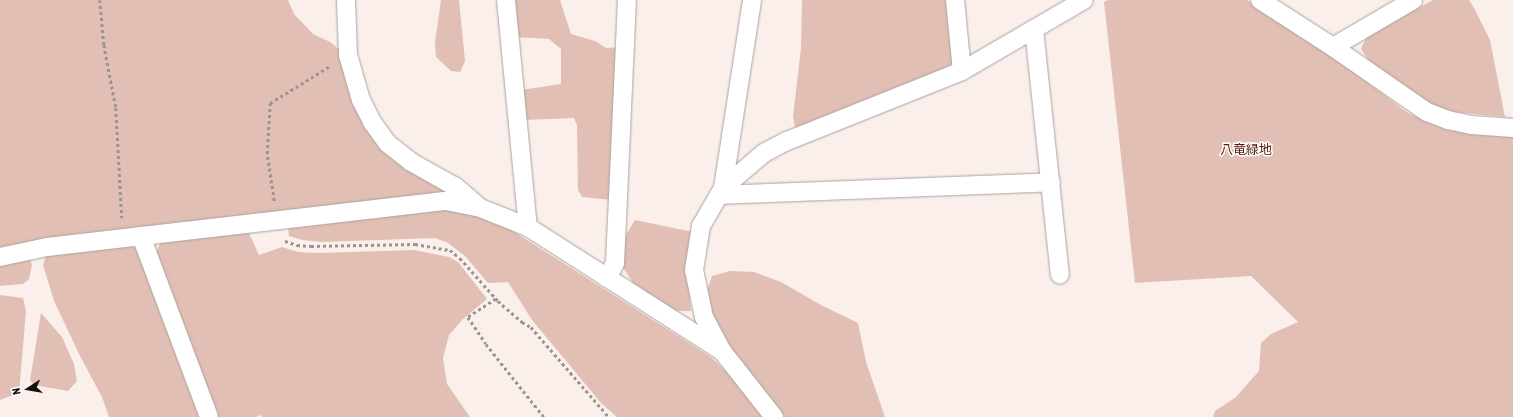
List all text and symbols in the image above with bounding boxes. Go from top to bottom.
park label: 八竜緑地 [1220,142,1272,158]
north arrow [8,369,48,409]
text: N [10,387,23,396]

